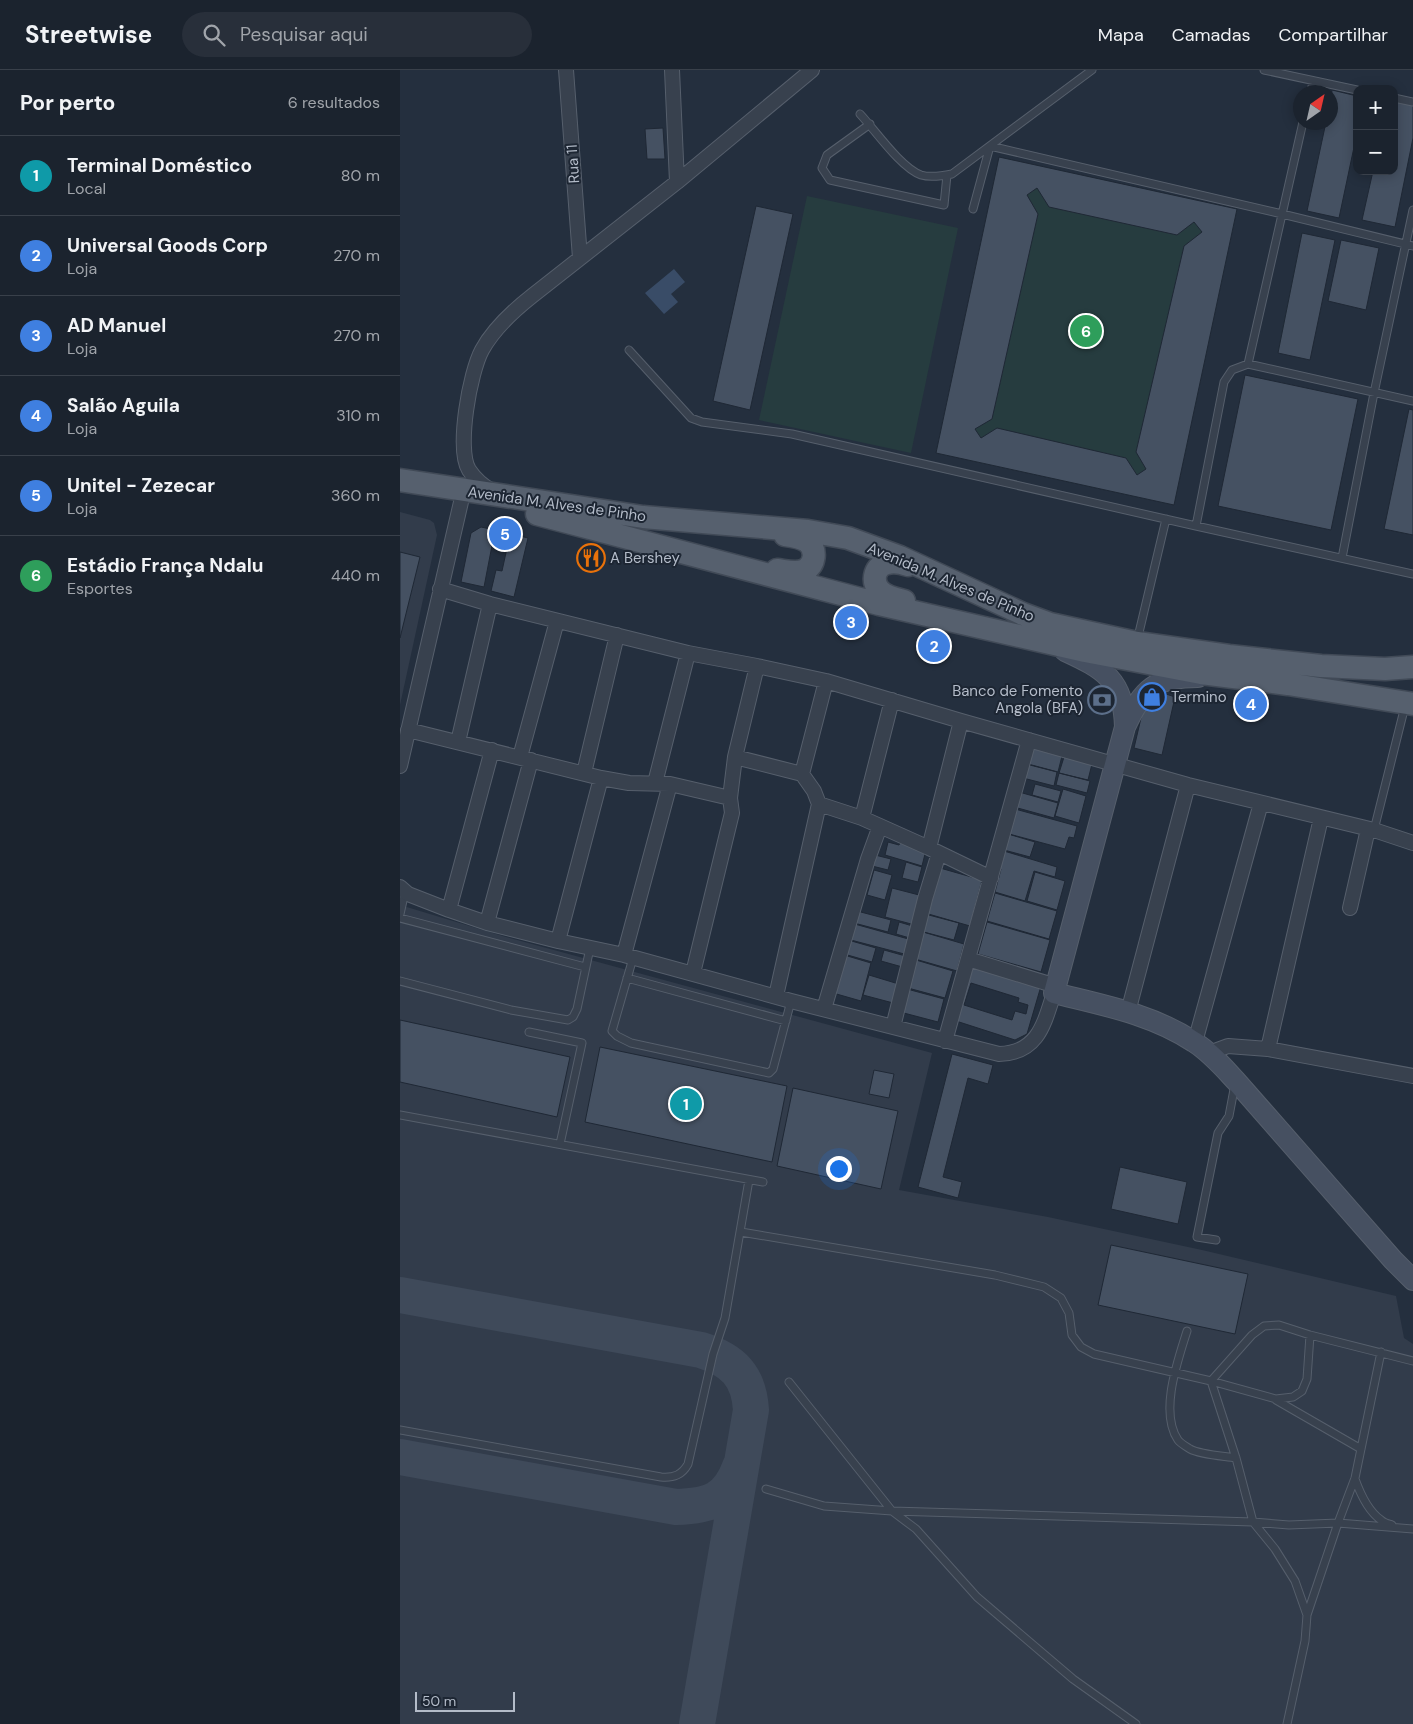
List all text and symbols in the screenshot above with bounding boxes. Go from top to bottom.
search box [182,12,532,57]
text: Streetwise [25,19,152,50]
icon: search [200,21,228,49]
text: Pesquisar aqui [240,22,368,47]
text: Mapa [1098,23,1144,47]
text: Camadas [1172,23,1250,47]
text: Compartilhar [1278,23,1388,47]
north arrow [1293,85,1338,130]
map controls [1353,85,1398,175]
button: + [1353,85,1398,130]
text: Por perto [20,89,115,117]
text: 6 resultados [288,92,380,113]
button: − [1353,130,1398,175]
street label: Rua 11 [562,144,584,184]
text: Terminal Doméstico [67,153,252,178]
text: 1 [33,165,39,186]
text: 80 m [341,165,380,186]
text: Local [67,178,106,199]
text: Universal Goods Corp [67,233,268,258]
text: 2 [31,245,41,266]
text: 270 m [333,245,380,266]
text: Loja [67,258,97,279]
pin: 6 [1070,312,1102,350]
text: AD Manuel [67,313,166,338]
text: 3 [31,325,41,346]
text: 270 m [333,325,380,346]
text: Loja [67,338,97,359]
text: Salão Aguila [67,393,180,418]
text: 4 [31,405,41,426]
text: 310 m [336,405,380,426]
text: Loja [67,418,97,439]
text: Unitel - Zezecar [67,473,215,498]
street label: Avenida M. Alves de Pinho [467,482,648,526]
text: 5 [31,485,41,506]
text: 360 m [331,485,380,506]
text: Loja [67,498,97,519]
pin: 5 [489,515,521,553]
street label: Avenida M. Alves de Pinho [864,538,1038,626]
restaurant icon: A Bershey [576,543,606,573]
place label: A Bershey [610,548,680,568]
text: Estádio França Ndalu [67,553,264,578]
text: 6 [31,565,41,586]
text: 440 m [331,565,380,586]
text: Esportes [67,578,133,599]
pin: 3 [835,603,867,641]
pin: 2 [918,627,950,665]
place label: Banco de Fomento Angola (BFA) [952,681,1083,718]
shop icon: Termino [1137,682,1167,712]
bank icon: Banco de Fomento Angola (BFA) [1087,685,1117,715]
pin: 4 [1235,685,1267,723]
place label: Termino [1171,687,1227,707]
pin: 1 [670,1085,702,1123]
your location [826,1156,852,1182]
scale bar [415,1689,515,1712]
text: 50 m [422,1692,456,1710]

